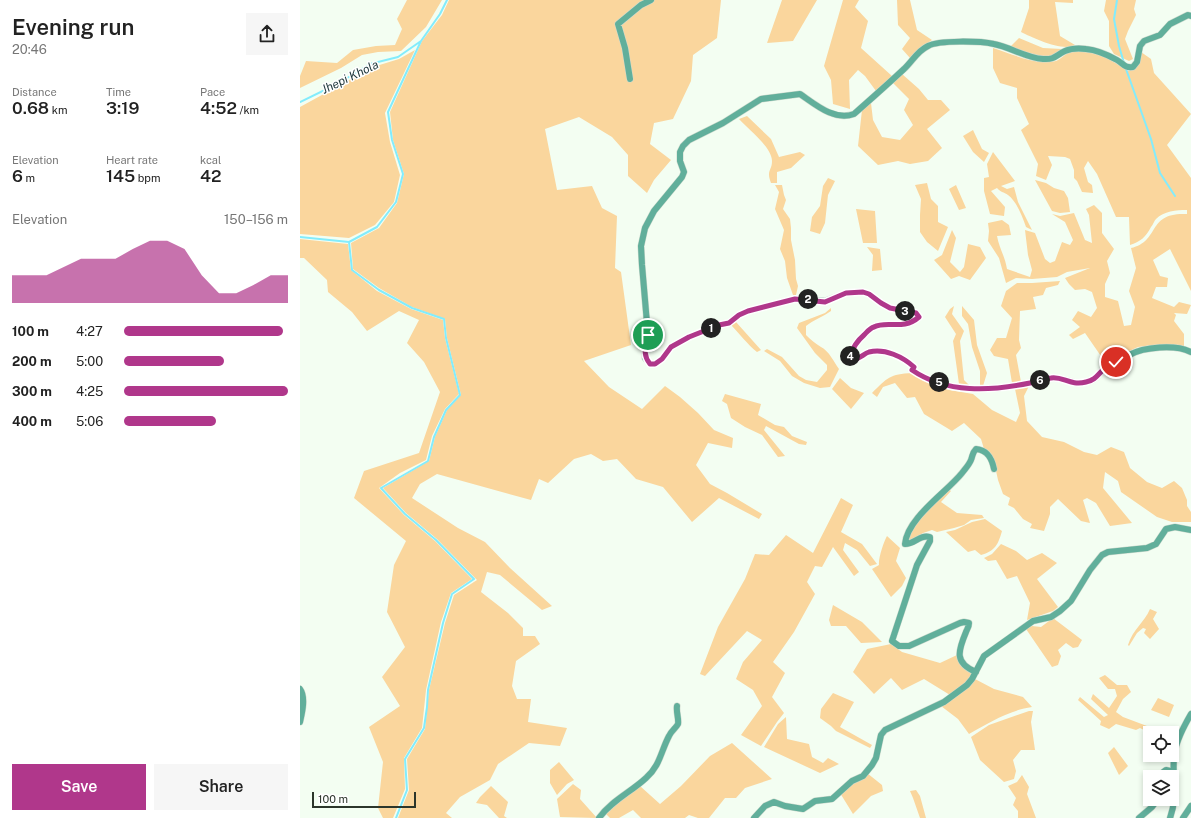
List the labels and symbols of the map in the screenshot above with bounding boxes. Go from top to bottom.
water label: Jhepi Khola [319,57,381,97]
pin: 2 [798,289,818,309]
pin: 3 [895,301,915,321]
pin [631,318,665,352]
pin: 1 [701,318,721,338]
pin [1099,345,1133,379]
pin: 4 [840,346,860,366]
pin: 6 [1030,370,1050,390]
pin: 5 [929,372,949,392]
scale bar [312,790,416,809]

